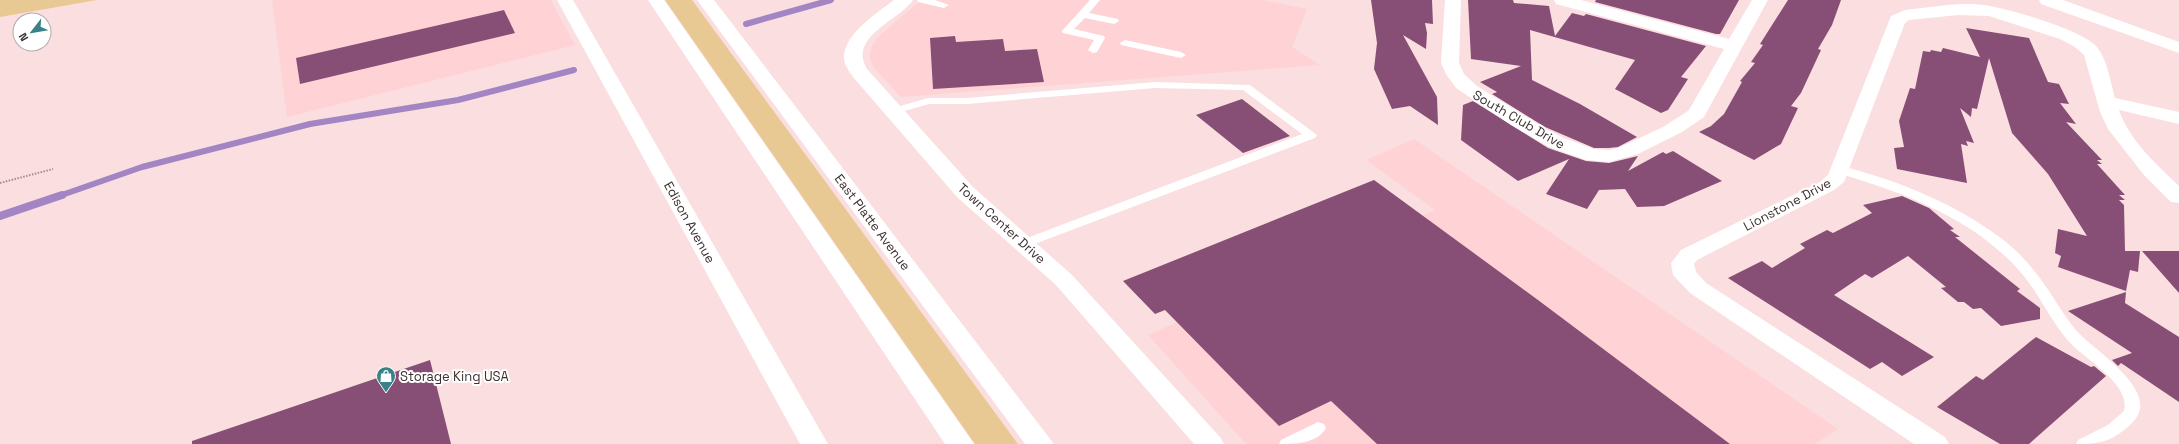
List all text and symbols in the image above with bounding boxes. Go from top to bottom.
north arrow [12,12,52,52]
text: N [16,30,31,44]
street label: South Club Drive [1470,86,1568,153]
street label: East Platte Avenue [831,171,914,274]
street label: Lionstone Drive [1740,174,1834,235]
street label: Edison Avenue [660,178,719,266]
street label: Town Center Drive [954,179,1049,267]
shop icon: Storage King USA [375,365,397,393]
place label: Storage King USA [400,368,509,385]

